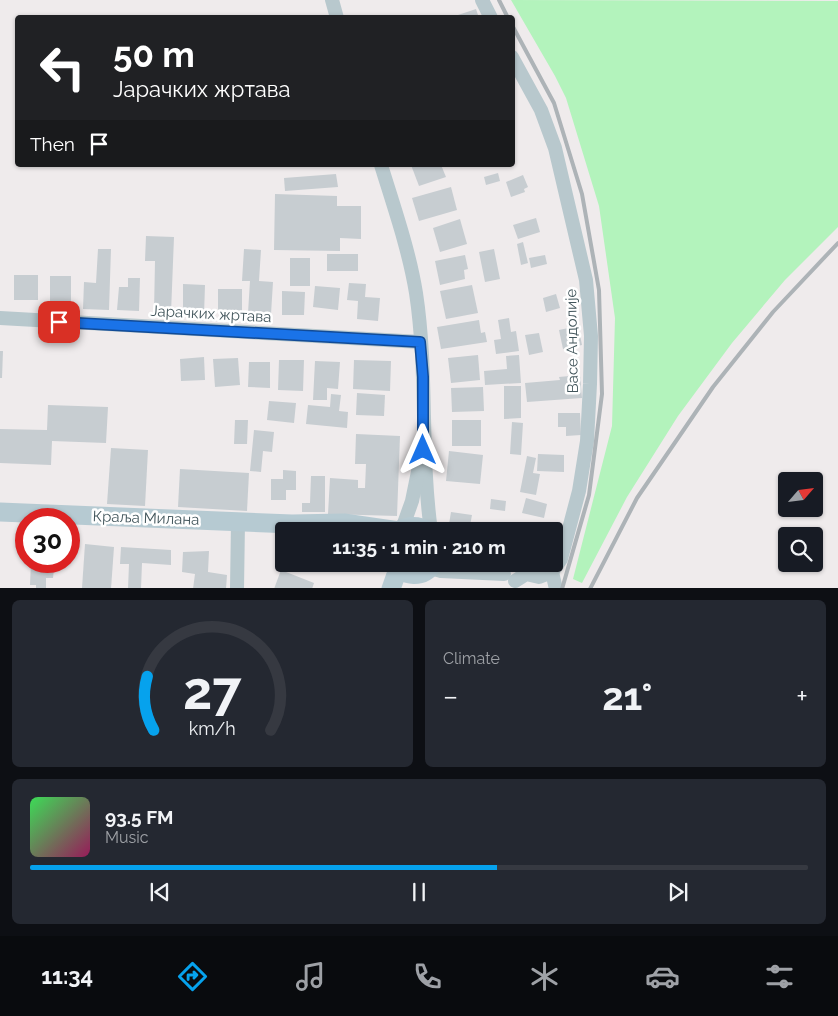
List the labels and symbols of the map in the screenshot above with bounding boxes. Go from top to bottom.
street label: Васе Андолије [562,288,582,393]
pin [38,301,80,343]
street label: Јарачких жртава [150,302,272,326]
position arrow [396,423,448,475]
north arrow [778,472,822,518]
street label: Краља Милана [92,507,200,529]
speed limit sign: 30 [15,508,80,573]

